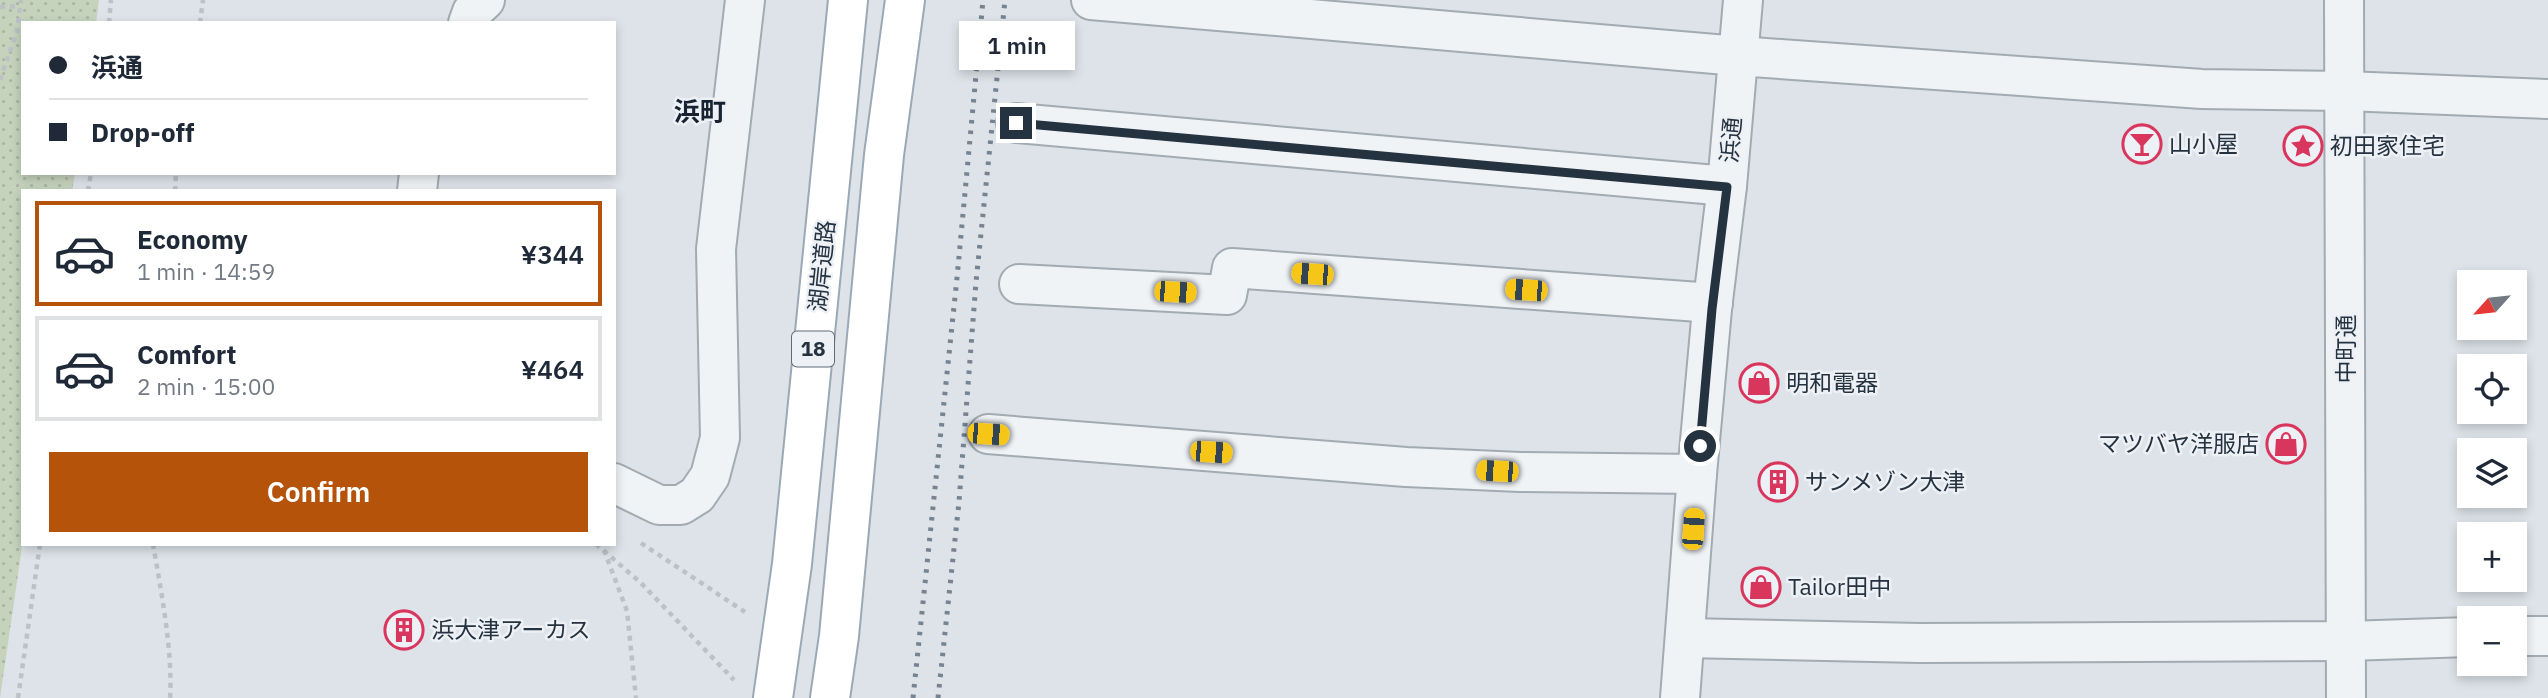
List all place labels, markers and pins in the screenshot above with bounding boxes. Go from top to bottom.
bar icon: 山小屋 [2121,123,2163,165]
place icon: 初田家住宅 [2282,125,2324,167]
place label: 山小屋 [2169,128,2238,158]
place label: 初田家住宅 [2330,130,2445,160]
shop icon: 明和電器 [1738,362,1780,404]
place label: 明和電器 [1786,367,1878,397]
shop icon: マツバヤ洋服店 [2265,423,2307,465]
place label: マツバヤ洋服店 [2098,428,2259,458]
building icon: サンメゾン大津 [1757,461,1799,503]
place label: サンメゾン大津 [1805,466,1965,496]
shop icon: Tailor田中 [1740,566,1782,608]
place label: Tailor田中 [1788,571,1891,601]
building icon: 浜大津アーカス [383,609,425,651]
place label: 浜大津アーカス [431,614,591,644]

